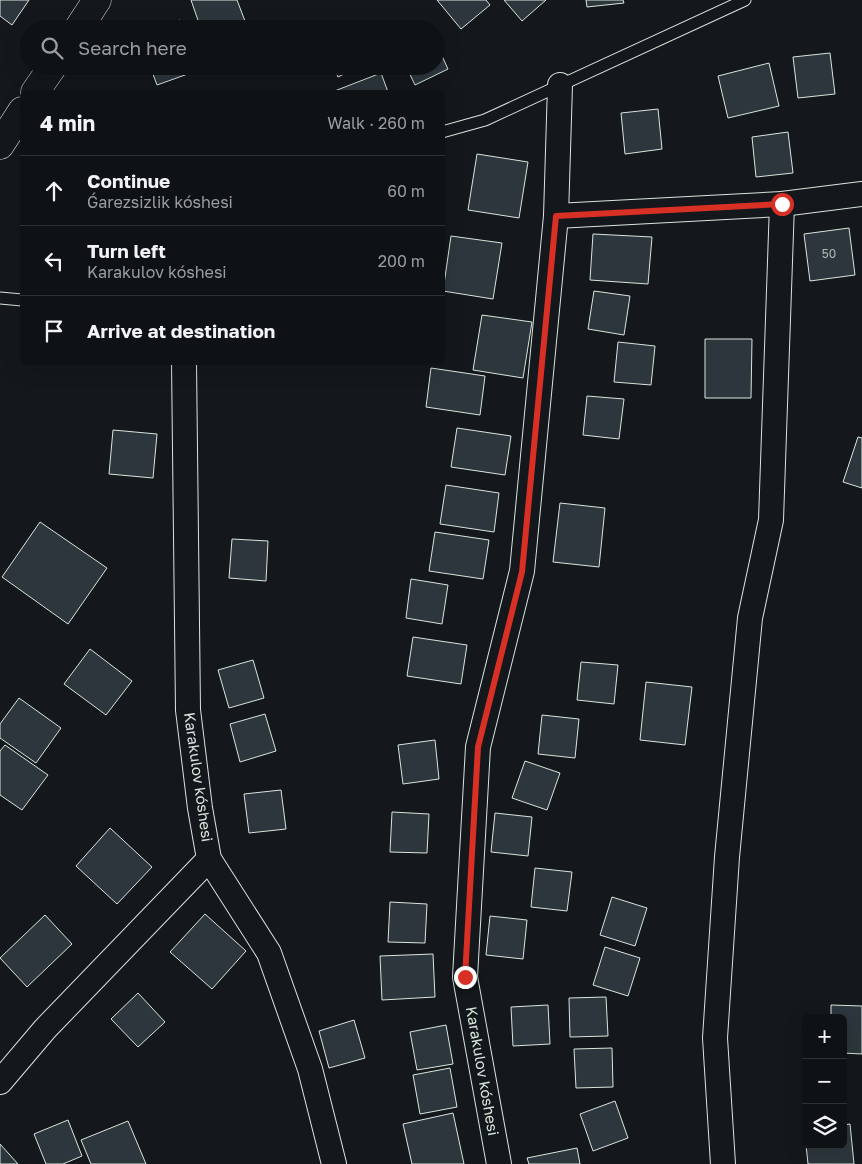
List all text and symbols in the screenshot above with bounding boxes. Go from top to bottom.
search box [20,20,445,75]
icon: search [38,34,66,62]
text: Search here [78,36,187,59]
text: 4 min [40,110,95,136]
text: Walk · 260 m [327,113,425,133]
text: Continue [87,169,170,192]
icon: ahead [40,177,68,205]
text: 60 m [387,181,425,201]
text: Ǵarezsizlik kóshesi [87,192,233,212]
route start [771,193,794,216]
text: Turn left [87,239,166,262]
house number: 50 [822,246,836,261]
icon: left [40,247,68,275]
text: 200 m [378,251,425,271]
text: Karakulov kóshesi [87,262,227,282]
icon: arrive [40,317,68,345]
text: Arrive at destination [87,319,275,342]
street label: Karakulov kóshesi [181,711,217,843]
route end [454,966,477,989]
street label: Karakulov kóshesi [463,1005,503,1137]
map controls [802,1014,847,1149]
button: + [802,1014,847,1059]
button: − [802,1059,847,1104]
button: layers [802,1104,847,1149]

